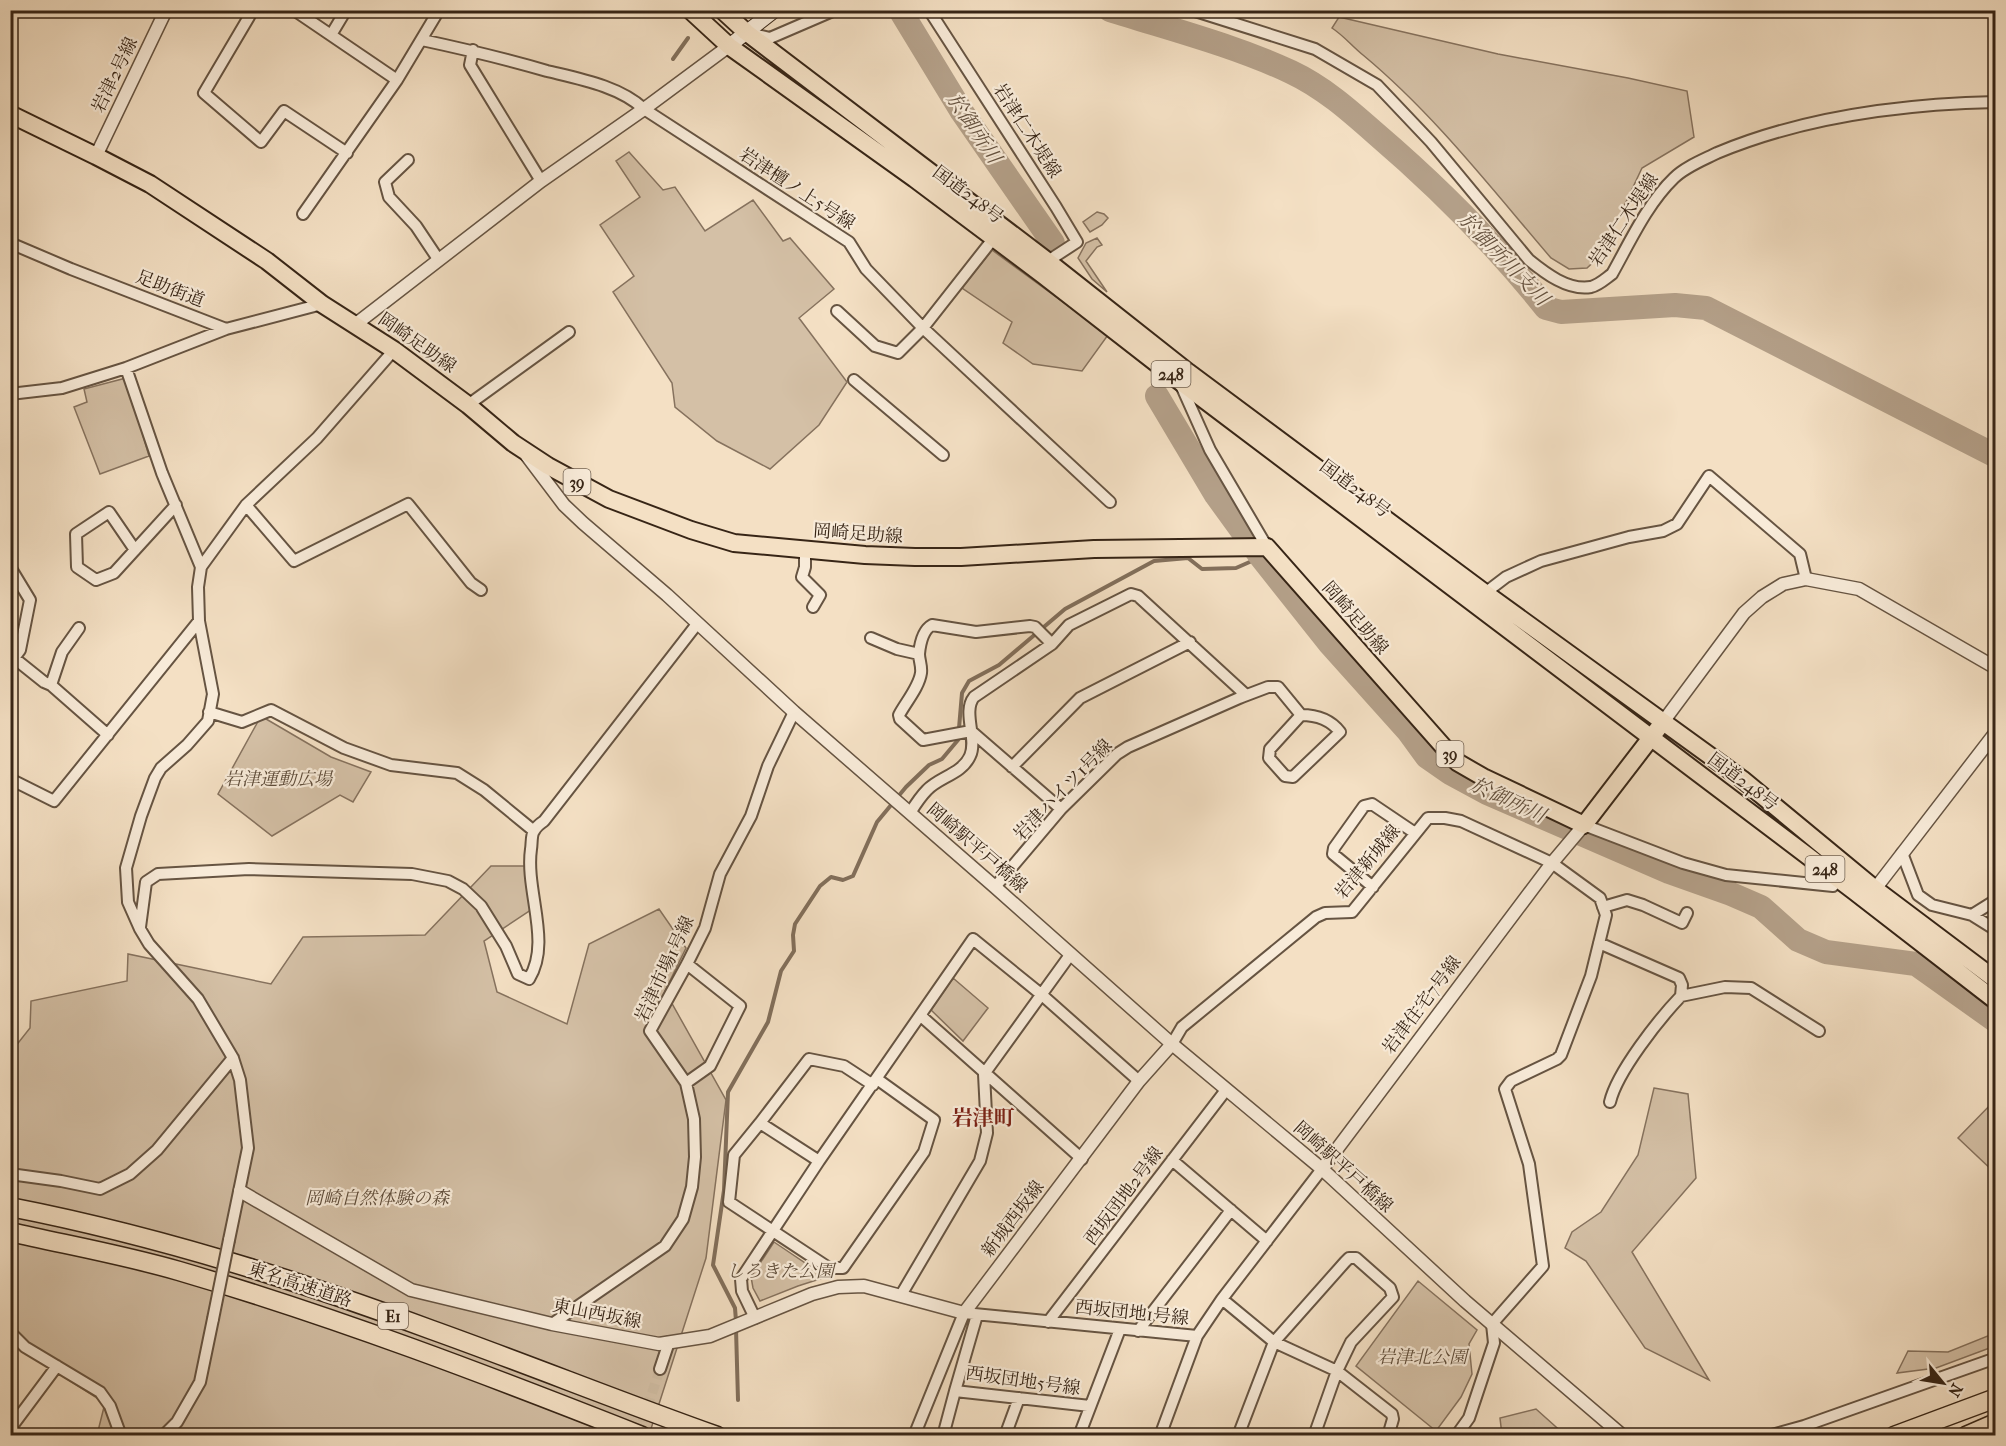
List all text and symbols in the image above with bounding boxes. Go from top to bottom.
street label: 岩津2号線 [88,34,142,116]
street label: 岩津仁木堤線 [989,80,1065,182]
water label: 於御所川 [942,88,1007,169]
street label: 岩津檀ノ上5号線 [735,144,859,234]
street label: 国道248号 [929,162,1007,228]
street label: 岩津仁木堤線 [1585,169,1663,271]
water label: 於御所川支川 [1454,208,1555,312]
street label: 足助街道 [133,266,207,312]
street label: 岡崎足助線 [374,309,460,377]
road number: 248 [1152,361,1190,387]
street label: 国道248号 [1316,456,1394,522]
road number: 39 [564,469,590,495]
street label: 岡崎足助線 [812,520,904,548]
street label: 岡崎足助線 [1318,577,1392,659]
street label: 岩津ハイツ1号線 [1009,735,1117,845]
road number: 39 [1436,741,1464,767]
street label: 国道248号 [1704,749,1782,815]
park label: 岩津運動広場 [224,769,334,790]
water label: 於御所川 [1467,773,1551,828]
street label: 岡崎駅平戸橋線 [923,799,1031,897]
street label: 岩津新城線 [1331,821,1405,903]
road number: 248 [1806,856,1844,882]
street label: 岩津市場1号線 [631,913,699,1025]
street label: 岩津住宅7号線 [1379,952,1465,1058]
district label: 岩津町 [952,1106,1015,1130]
street label: 岡崎駅平戸橋線 [1289,1117,1397,1217]
street label: 西坂団地2号線 [1080,1143,1168,1249]
street label: 新城西坂線 [978,1177,1048,1261]
park label: 岡崎自然体験の森 [305,1188,451,1209]
street label: 東名高速道路 [245,1258,355,1312]
park label: しろきた公園 [726,1261,837,1282]
street label: 東山西坂線 [551,1295,643,1333]
street label: 西坂団地1号線 [1074,1297,1190,1329]
road number: E1 [378,1303,408,1329]
park label: 岩津北公園 [1377,1347,1470,1368]
north arrow [1913,1353,1973,1413]
street label: 西坂団地5号線 [964,1363,1082,1399]
text: N [1944,1380,1967,1401]

